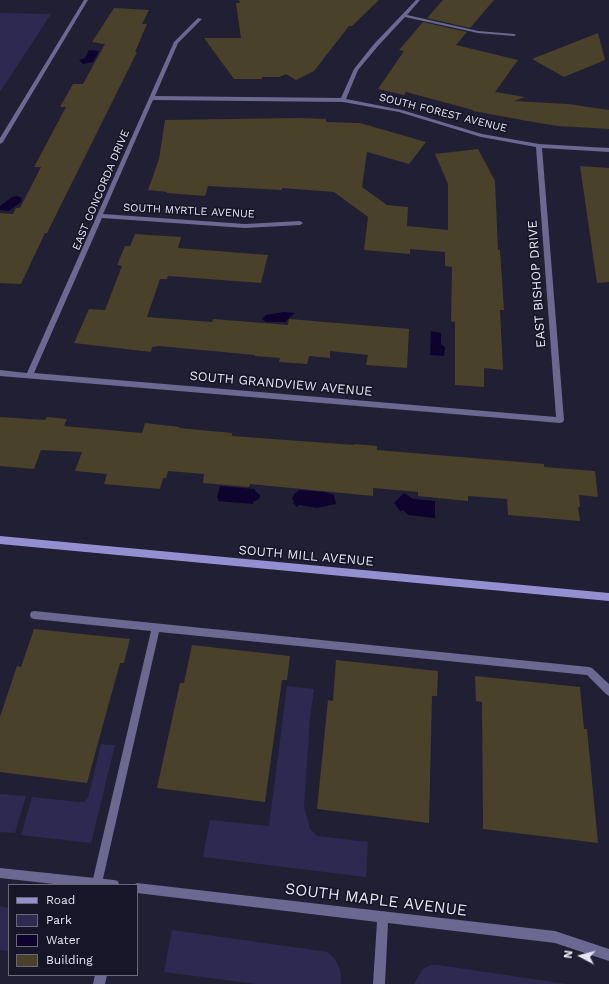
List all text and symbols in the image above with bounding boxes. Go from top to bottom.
street label: SOUTH FOREST AVENUE [378,91,508,135]
street label: EAST CONCORDA DRIVE [70,128,132,252]
street label: SOUTH MYRTLE AVENUE [123,201,255,221]
street label: EAST BISHOP DRIVE [525,220,549,348]
street label: SOUTH GRANDVIEW AVENUE [189,368,373,400]
street label: SOUTH MILL AVENUE [238,542,374,570]
street label: SOUTH MAPLE AVENUE [284,879,468,921]
legend [8,884,138,976]
text: Road [46,893,75,907]
text: Park [46,913,72,927]
text: Water [46,933,80,947]
north arrow [561,936,601,976]
text: N [562,950,576,959]
text: Building [46,953,93,967]

